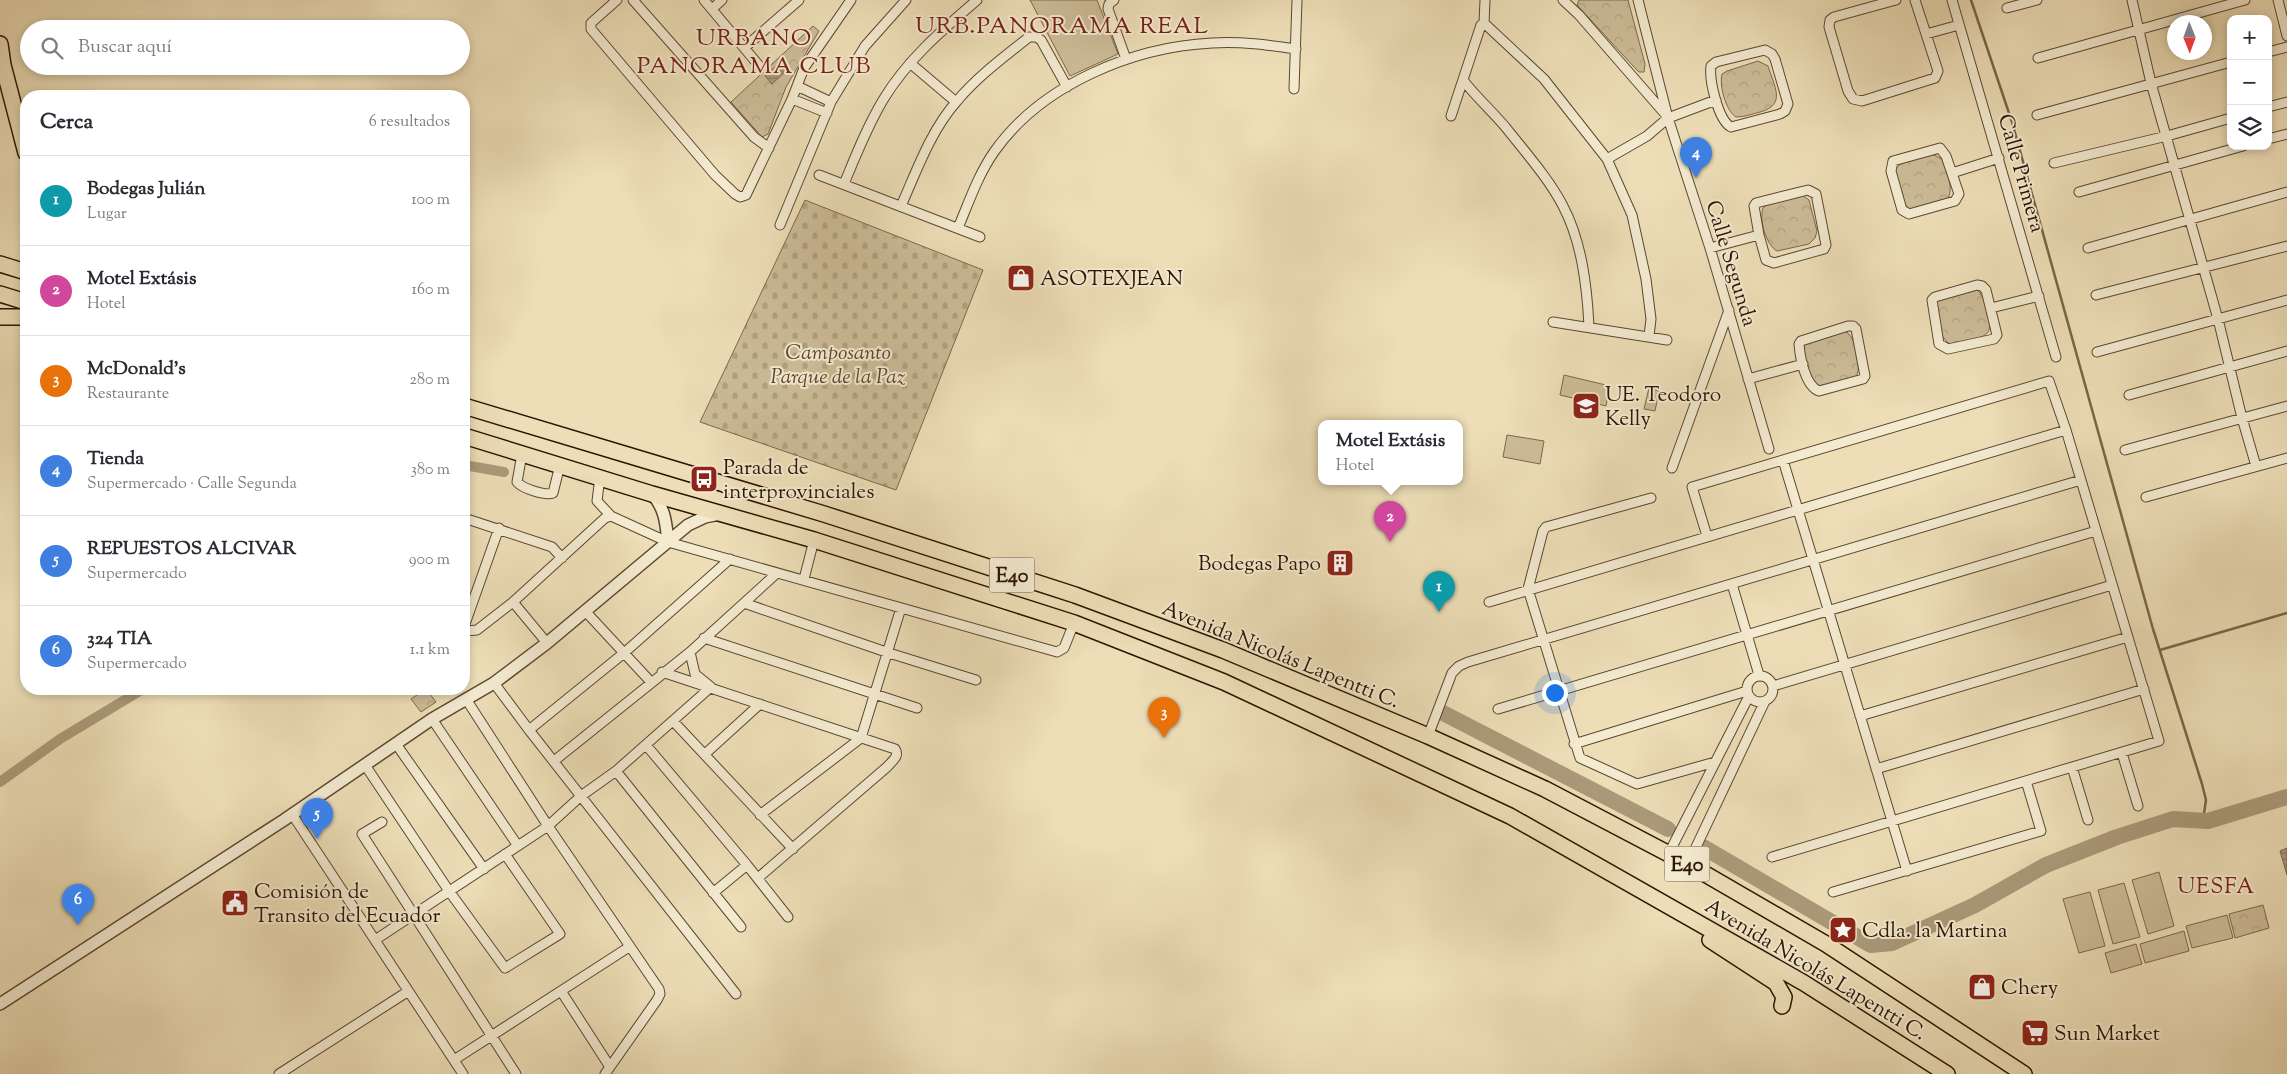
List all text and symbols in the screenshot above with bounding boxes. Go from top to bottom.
district label: URB.PANORAMA REAL [915,10,1209,44]
north arrow [2167,15,2212,60]
map controls [2227,15,2272,150]
button: + [2227,15,2272,60]
search box [20,20,470,75]
district label: URBANO PANORAMA CLUB [637,22,871,84]
icon: search [38,34,66,62]
text: Buscar aquí [78,34,172,61]
button: − [2227,60,2272,105]
button: layers [2227,105,2272,150]
text: Cerca [40,108,93,138]
text: 6 resultados [369,111,450,134]
street label: Calle Primera [1989,111,2051,237]
pin: 4 [1680,137,1712,178]
text: Bodegas Julián [87,176,205,203]
text: 1 [53,189,59,212]
text: 100 m [411,189,450,212]
street label: Calle Segunda [1697,197,1764,331]
text: Lugar [87,203,127,226]
shop icon: ASOTEXJEAN [1006,263,1036,293]
place label: ASOTEXJEAN [1040,265,1183,295]
text: Motel Extásis [87,266,196,293]
text: 2 [52,279,60,302]
text: 160 m [412,279,450,302]
text: Hotel [87,293,126,316]
park label: Camposanto Parque de la Paz [770,339,906,393]
text: McDonald's [87,356,186,383]
text: 3 [53,369,59,392]
text: 280 m [409,369,450,392]
place label: UE. Teodoro Kelly [1605,381,1721,435]
text: Restaurante [87,383,169,406]
school or university icon: UE. Teodoro Kelly [1571,391,1601,421]
popup [1318,420,1463,485]
text: Motel Extásis [1336,428,1445,455]
text: Tienda [87,446,144,473]
place label: Parada de interprovinciales [723,454,874,508]
text: Hotel [1336,455,1374,478]
text: 4 [52,459,60,482]
text: 380 m [410,459,450,482]
bus stop icon: Parada de interprovinciales [689,464,719,494]
text: Supermercado · Calle Segunda [87,473,297,496]
pin: 2 [1374,501,1406,542]
text: REPUESTOS ALCIVAR [87,536,296,563]
building icon: Bodegas Papo [1325,548,1355,578]
text: 5 [53,549,59,572]
text: 900 m [409,549,450,572]
place label: Bodegas Papo [1198,550,1321,580]
road number: E40 [990,558,1034,592]
text: Supermercado [87,563,187,586]
pin: 1 [1423,571,1455,612]
street label: Avenida Nicolás Lapentti C. [1157,594,1404,717]
text: 324 TIA [87,626,152,653]
text: 6 [52,639,60,662]
text: 1.1 km [410,639,450,662]
text: Supermercado [87,653,187,676]
your location [1542,680,1568,706]
pin: 3 [1148,697,1180,738]
pin: 5 [301,798,333,839]
road number: E40 [1664,846,1710,882]
district label: UESFA [2177,872,2255,904]
place label: Comisión de Transito del Ecuador [254,878,441,932]
pin: 6 [62,884,94,925]
public building icon: Comisión de Transito del Ecuador [220,888,250,918]
street label: Avenida Nicolás Lapentti C. [1698,892,1932,1049]
place icon: Cdla. la Martina [1828,915,1858,945]
place label: Cdla. la Martina [1862,917,2008,947]
shop icon: Chery [1967,972,1997,1002]
place label: Chery [2001,974,2059,1004]
supermarket icon: Sun Market [2020,1018,2050,1048]
place label: Sun Market [2054,1020,2160,1050]

